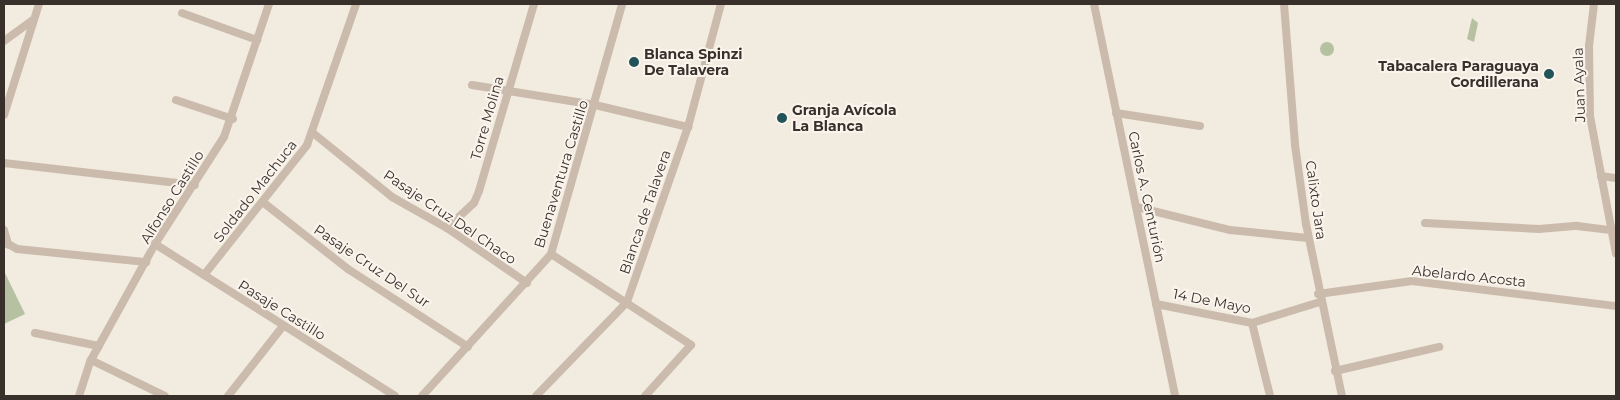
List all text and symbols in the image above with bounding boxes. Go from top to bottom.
place label: Blanca Spinzi De Talavera [644,46,742,78]
street label: Juan Ayala [1569,47,1589,123]
marker: Blanca Spinzi De Talavera [628,56,640,68]
place label: Tabacalera Paraguaya Cordillerana [1378,58,1539,90]
marker: Tabacalera Paraguaya Cordillerana [1543,68,1555,80]
street label: Torre Molina [467,74,507,162]
street label: Buenaventura Castillo [530,98,592,250]
place label: Granja Avícola La Blanca [792,102,897,134]
marker: Granja Avícola La Blanca [776,112,788,124]
street label: Carlos A. Centurión [1125,130,1169,264]
street label: Soldado Machuca [210,136,300,246]
street label: Alfonso Castillo [137,147,207,247]
street label: Blanca de Talavera [616,148,674,276]
street label: Calixto Jara [1302,159,1330,241]
street label: Pasaje Cruz Del Chaco [380,166,520,268]
street label: Pasaje Cruz Del Sur [311,221,433,311]
street label: Abelardo Acosta [1411,262,1527,290]
street label: Pasaje Castillo [235,276,329,344]
street label: 14 De Mayo [1172,285,1252,317]

